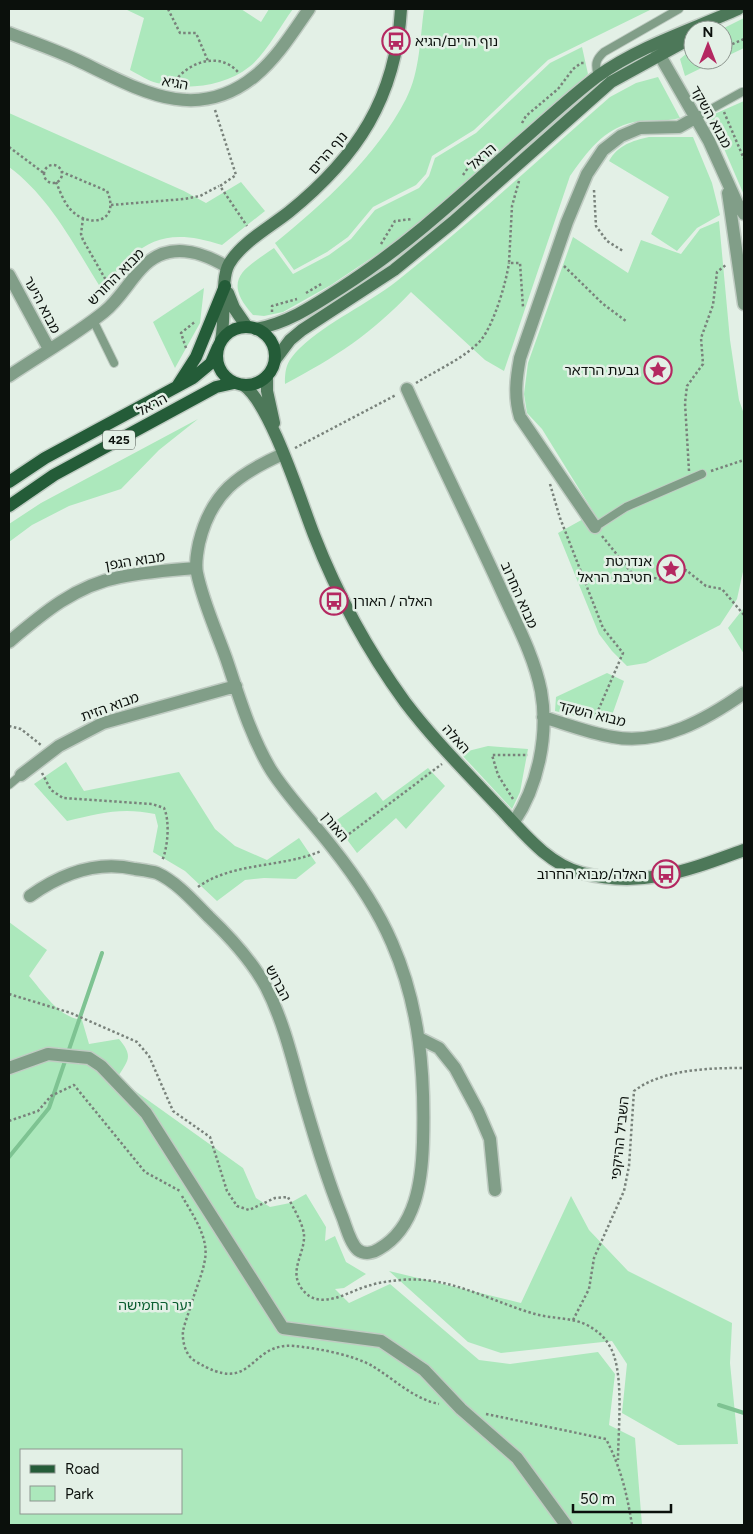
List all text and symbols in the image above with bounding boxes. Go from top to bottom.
north arrow [683,20,733,70]
text: N [703,24,713,41]
bus stop icon: נוף הרים/הגיא [381,26,411,56]
place label: נוף הרים/הגיא [415,33,498,50]
street label: הגיא [160,72,190,94]
street label: מבוא השקד [687,83,735,151]
street label: נוף הרים [305,128,351,178]
street label: הראל [464,140,500,174]
street label: מבוא החורש [84,245,148,309]
street label: מבוא היער [20,274,64,336]
place icon: גבעת הרדאר [643,355,673,385]
place label: גבעת הרדאר [564,362,639,379]
street label: הראל [134,390,170,420]
road number: 425 [103,430,135,450]
street label: מבוא הגפן [104,548,166,574]
place label: אנדרטת חטיבת הראל [577,553,652,586]
place icon: אנדרטת חטיבת הראל [656,554,686,584]
street label: מבוא החרוב [497,559,541,631]
bus stop icon: האלה / האורן [319,586,349,616]
place label: האלה / האורן [353,593,433,610]
street label: מבוא הזית [79,689,141,725]
street label: מבוא השקד [556,697,628,731]
street label: האלה [438,721,474,757]
street label: האורן [318,809,352,845]
bus stop icon: האלה/מבוא החרוב [651,859,681,889]
place label: האלה/מבוא החרוב [537,866,647,883]
street label: הברוש [262,962,294,1004]
street label: השביל ההיקפי [607,1095,633,1181]
park label: יער החמישה [118,1297,192,1314]
legend [20,1449,182,1514]
text: Road [65,1460,100,1478]
scale bar [573,1482,670,1514]
text: Park [65,1485,94,1503]
text: 50 m [580,1490,615,1508]

